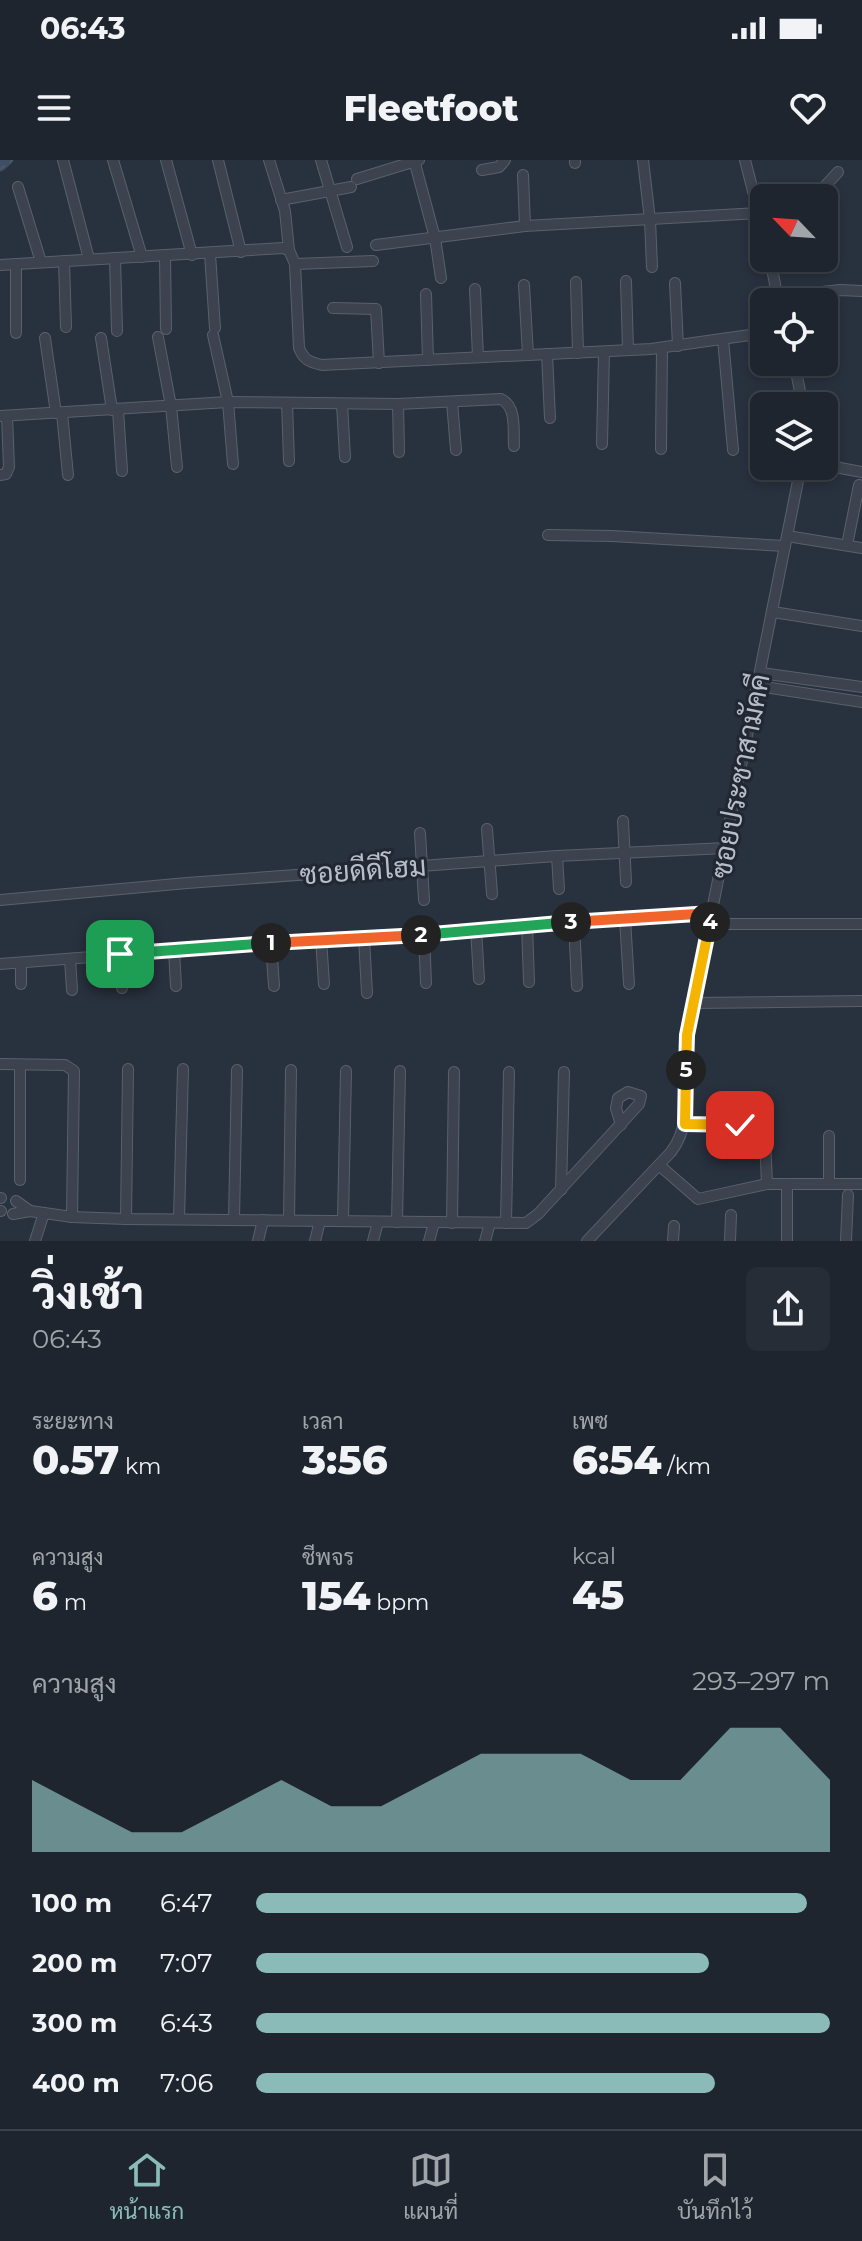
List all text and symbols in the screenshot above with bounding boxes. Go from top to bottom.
text: 06:43 [40,10,126,47]
icon: menu [32,86,76,130]
text: Fleetfoot [343,86,519,130]
icon: heart [786,86,830,130]
north arrow [750,184,838,272]
map controls [750,184,838,480]
button: locate [750,288,838,376]
button: layers [750,392,838,480]
street label: ซอยประชาสามัคคี [702,671,777,881]
street label: ซอยดีดีโฮม [299,847,427,891]
pin: 3 [551,902,591,942]
pin: 4 [690,902,730,942]
text: 3 [564,908,578,935]
text: 4 [702,908,718,935]
pin: 2 [401,915,441,955]
pin [86,920,154,988]
text: 2 [415,921,427,948]
pin: 1 [251,923,291,963]
text: 1 [267,929,275,956]
icon: arrive [98,932,142,976]
pin: 5 [666,1050,706,1090]
text: 5 [679,1056,693,1083]
pin [706,1091,774,1159]
icon: check [718,1103,762,1147]
text: วิ่งเช้า [32,1266,144,1320]
button: share [746,1267,830,1351]
text: 06:43 [32,1323,102,1355]
text: ระยะทาง [32,1408,114,1435]
text: เวลา [302,1408,344,1435]
text: เพซ [572,1408,608,1435]
text: 0.57 [32,1435,119,1484]
text: 3:56 [302,1435,388,1484]
text: 6:54 [572,1435,662,1484]
text: km [119,1453,161,1480]
text: /km [662,1453,711,1480]
text: kcal [572,1543,616,1570]
text: ความสูง [32,1544,103,1571]
text: ชีพจร [302,1544,354,1571]
text: 45 [572,1570,624,1619]
text: 6 [32,1571,58,1620]
text: 154 [302,1571,370,1620]
text: m [58,1589,87,1616]
text: bpm [370,1589,429,1616]
text: 293–297 m [692,1665,830,1697]
text: ความสูง [32,1668,116,1700]
text: 100 m [32,1887,112,1919]
text: 6:47 [160,1887,213,1919]
text: 200 m [32,1947,117,1979]
text: 7:07 [160,1947,213,1979]
text: 300 m [32,2007,117,2039]
text: 6:43 [160,2007,213,2039]
text: 400 m [32,2067,120,2099]
text: 7:06 [160,2067,213,2099]
tab: หน้าแรก [110,2148,184,2225]
tab: แผนที่ [403,2148,458,2225]
tab: บันทึกไว้ [677,2148,752,2225]

